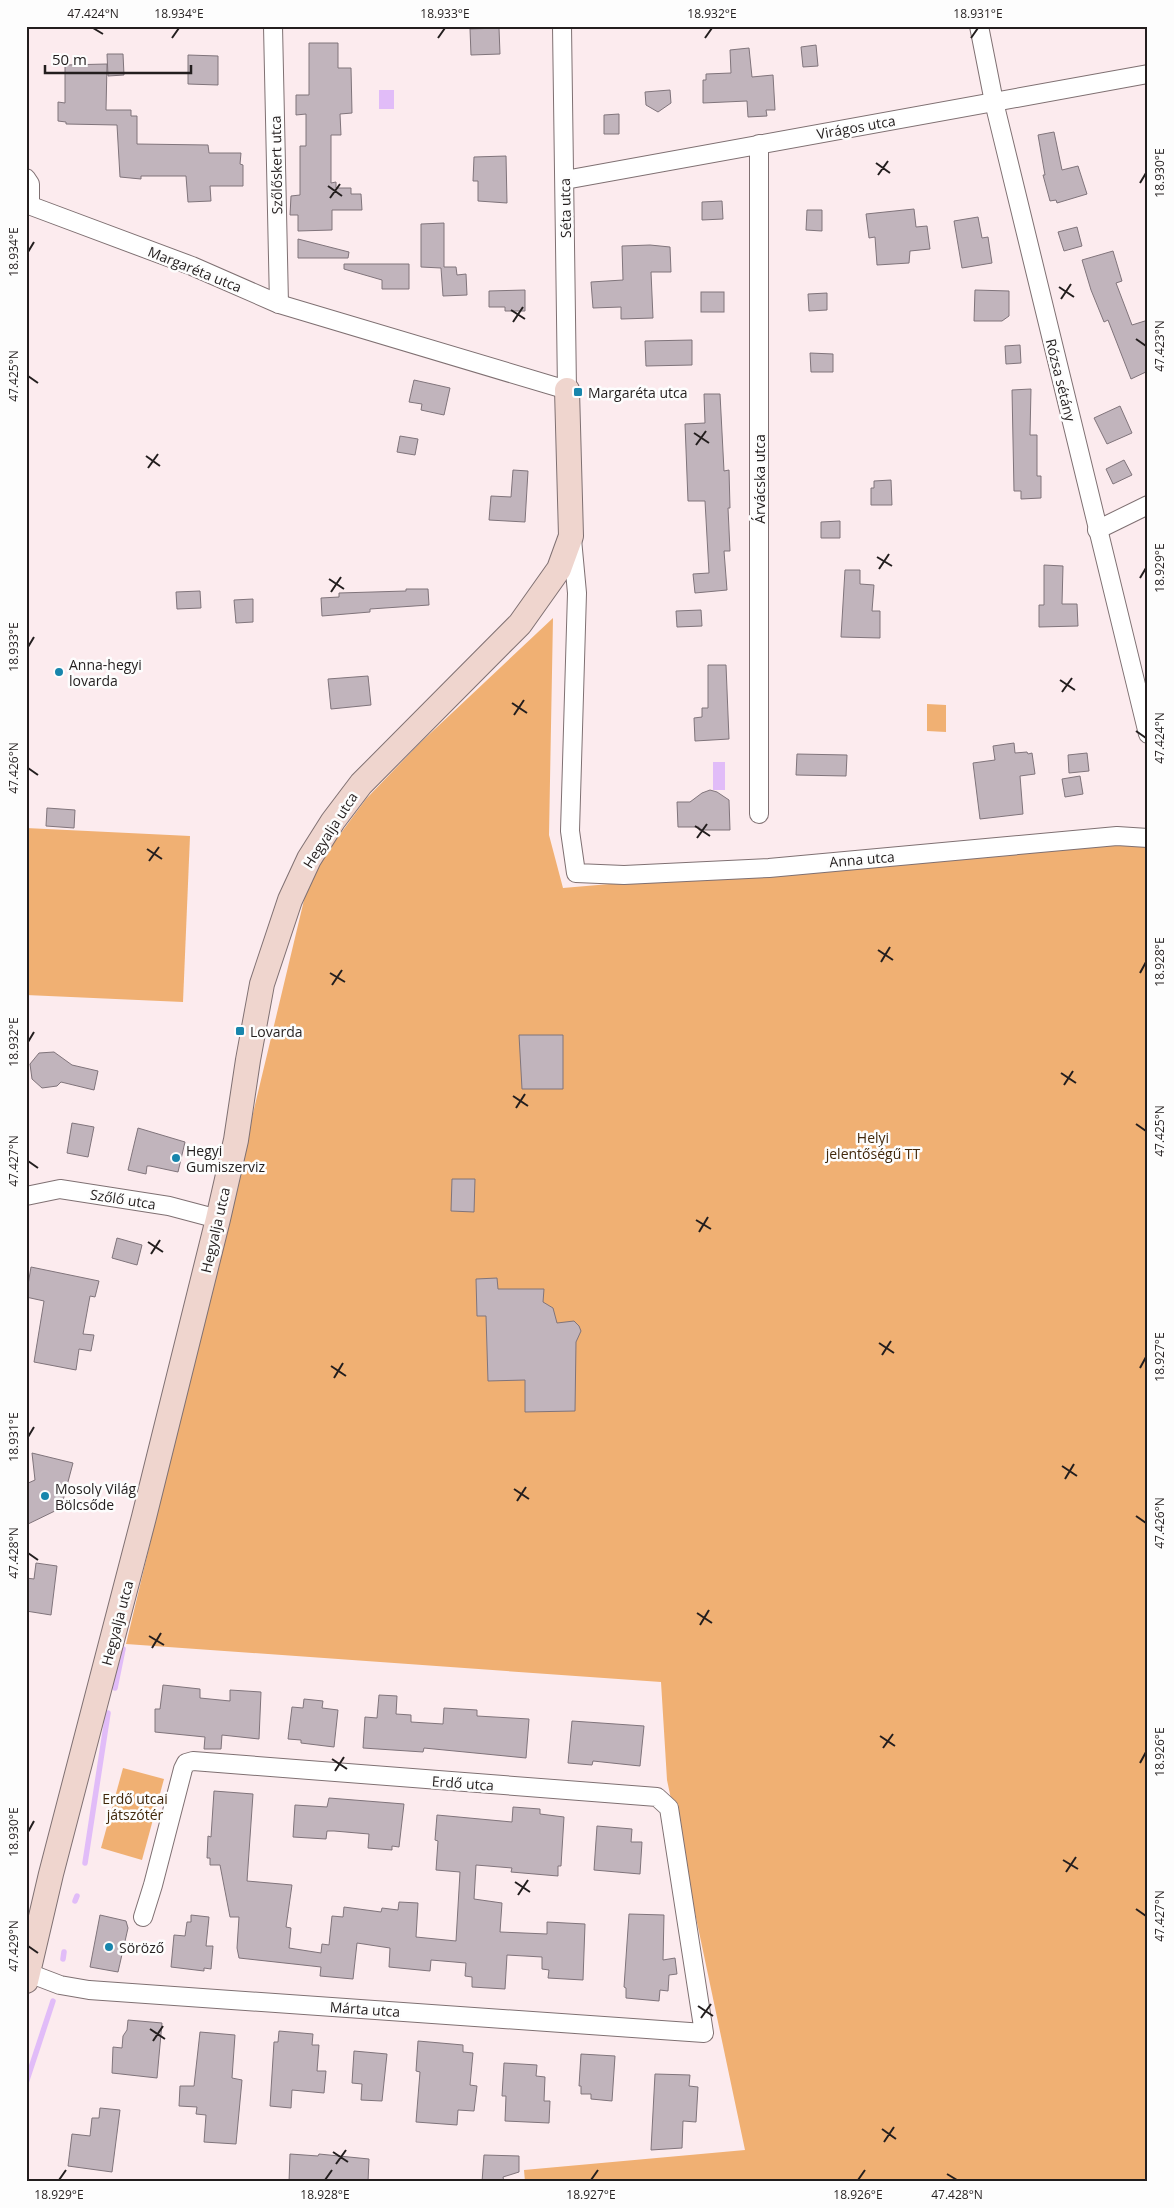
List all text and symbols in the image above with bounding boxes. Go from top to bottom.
text: 47.424°N [67,5,119,22]
text: 18.934°E [154,5,204,22]
text: 18.933°E [420,5,470,22]
text: 18.932°E [687,5,737,22]
text: 18.931°E [953,5,1003,22]
scale bar [45,42,191,74]
text: 50 m [52,49,87,69]
street label: Virágos utca [815,111,897,143]
street label: Szőlőskert utca [266,115,286,215]
text: 18.930°E [1151,148,1168,198]
street label: Séta utca [555,178,575,238]
text: 18.934°E [5,227,22,277]
street label: Margaréta utca [145,242,245,296]
text: 47.423°N [1151,320,1168,372]
street label: Rózsa sétány [1042,337,1081,424]
text: 47.425°N [5,350,22,402]
place label: Margaréta utca [588,383,688,402]
marker: Margaréta utca [572,386,584,398]
street label: Árvácska utca [750,434,769,524]
text: 18.929°E [1151,543,1168,593]
text: 18.933°E [5,622,22,672]
place label: Anna-hegyi lovarda [69,655,142,690]
marker: Anna-hegyi lovarda [53,666,65,678]
text: 47.424°N [1151,712,1168,764]
text: 47.426°N [5,742,22,794]
street label: Hegyalja utca [298,788,362,872]
street label: Anna utca [829,847,895,871]
text: 18.928°E [1151,937,1168,987]
text: 18.932°E [5,1017,22,1067]
place label: Lovarda [250,1022,303,1041]
marker: Lovarda [234,1025,246,1037]
text: 47.425°N [1151,1105,1168,1157]
park label: Helyi jelentőségű TT [825,1128,921,1163]
text: 47.427°N [5,1135,22,1187]
place label: Hegyi Gumiszerviz [186,1141,266,1176]
marker: Hegyi Gumiszerviz [170,1152,182,1164]
street label: Szőlő utca [89,1184,157,1214]
street label: Hegyalja utca [196,1185,234,1275]
text: 18.927°E [1151,1332,1168,1382]
text: 18.931°E [5,1412,22,1462]
place label: Mosoly Világ Bölcsőde [55,1479,136,1514]
marker: Mosoly Világ Bölcsőde [39,1490,51,1502]
text: 47.426°N [1151,1497,1168,1549]
text: 47.428°N [5,1527,22,1579]
street label: Hegyalja utca [97,1578,137,1668]
text: 18.926°E [1151,1727,1168,1777]
street label: Erdő utca [431,1771,495,1795]
park label: Erdő utcai játszótér [102,1789,168,1824]
text: 18.930°E [5,1807,22,1857]
text: 47.427°N [1151,1890,1168,1942]
text: 47.429°N [5,1920,22,1972]
place label: Söröző [119,1938,164,1957]
marker: Söröző [103,1941,115,1953]
street label: Márta utca [329,1997,401,2021]
text: 18.929°E [34,2186,84,2203]
text: 18.928°E [300,2186,350,2203]
text: 18.927°E [566,2186,616,2203]
text: 18.926°E [833,2186,883,2203]
text: 47.428°N [931,2186,983,2203]

